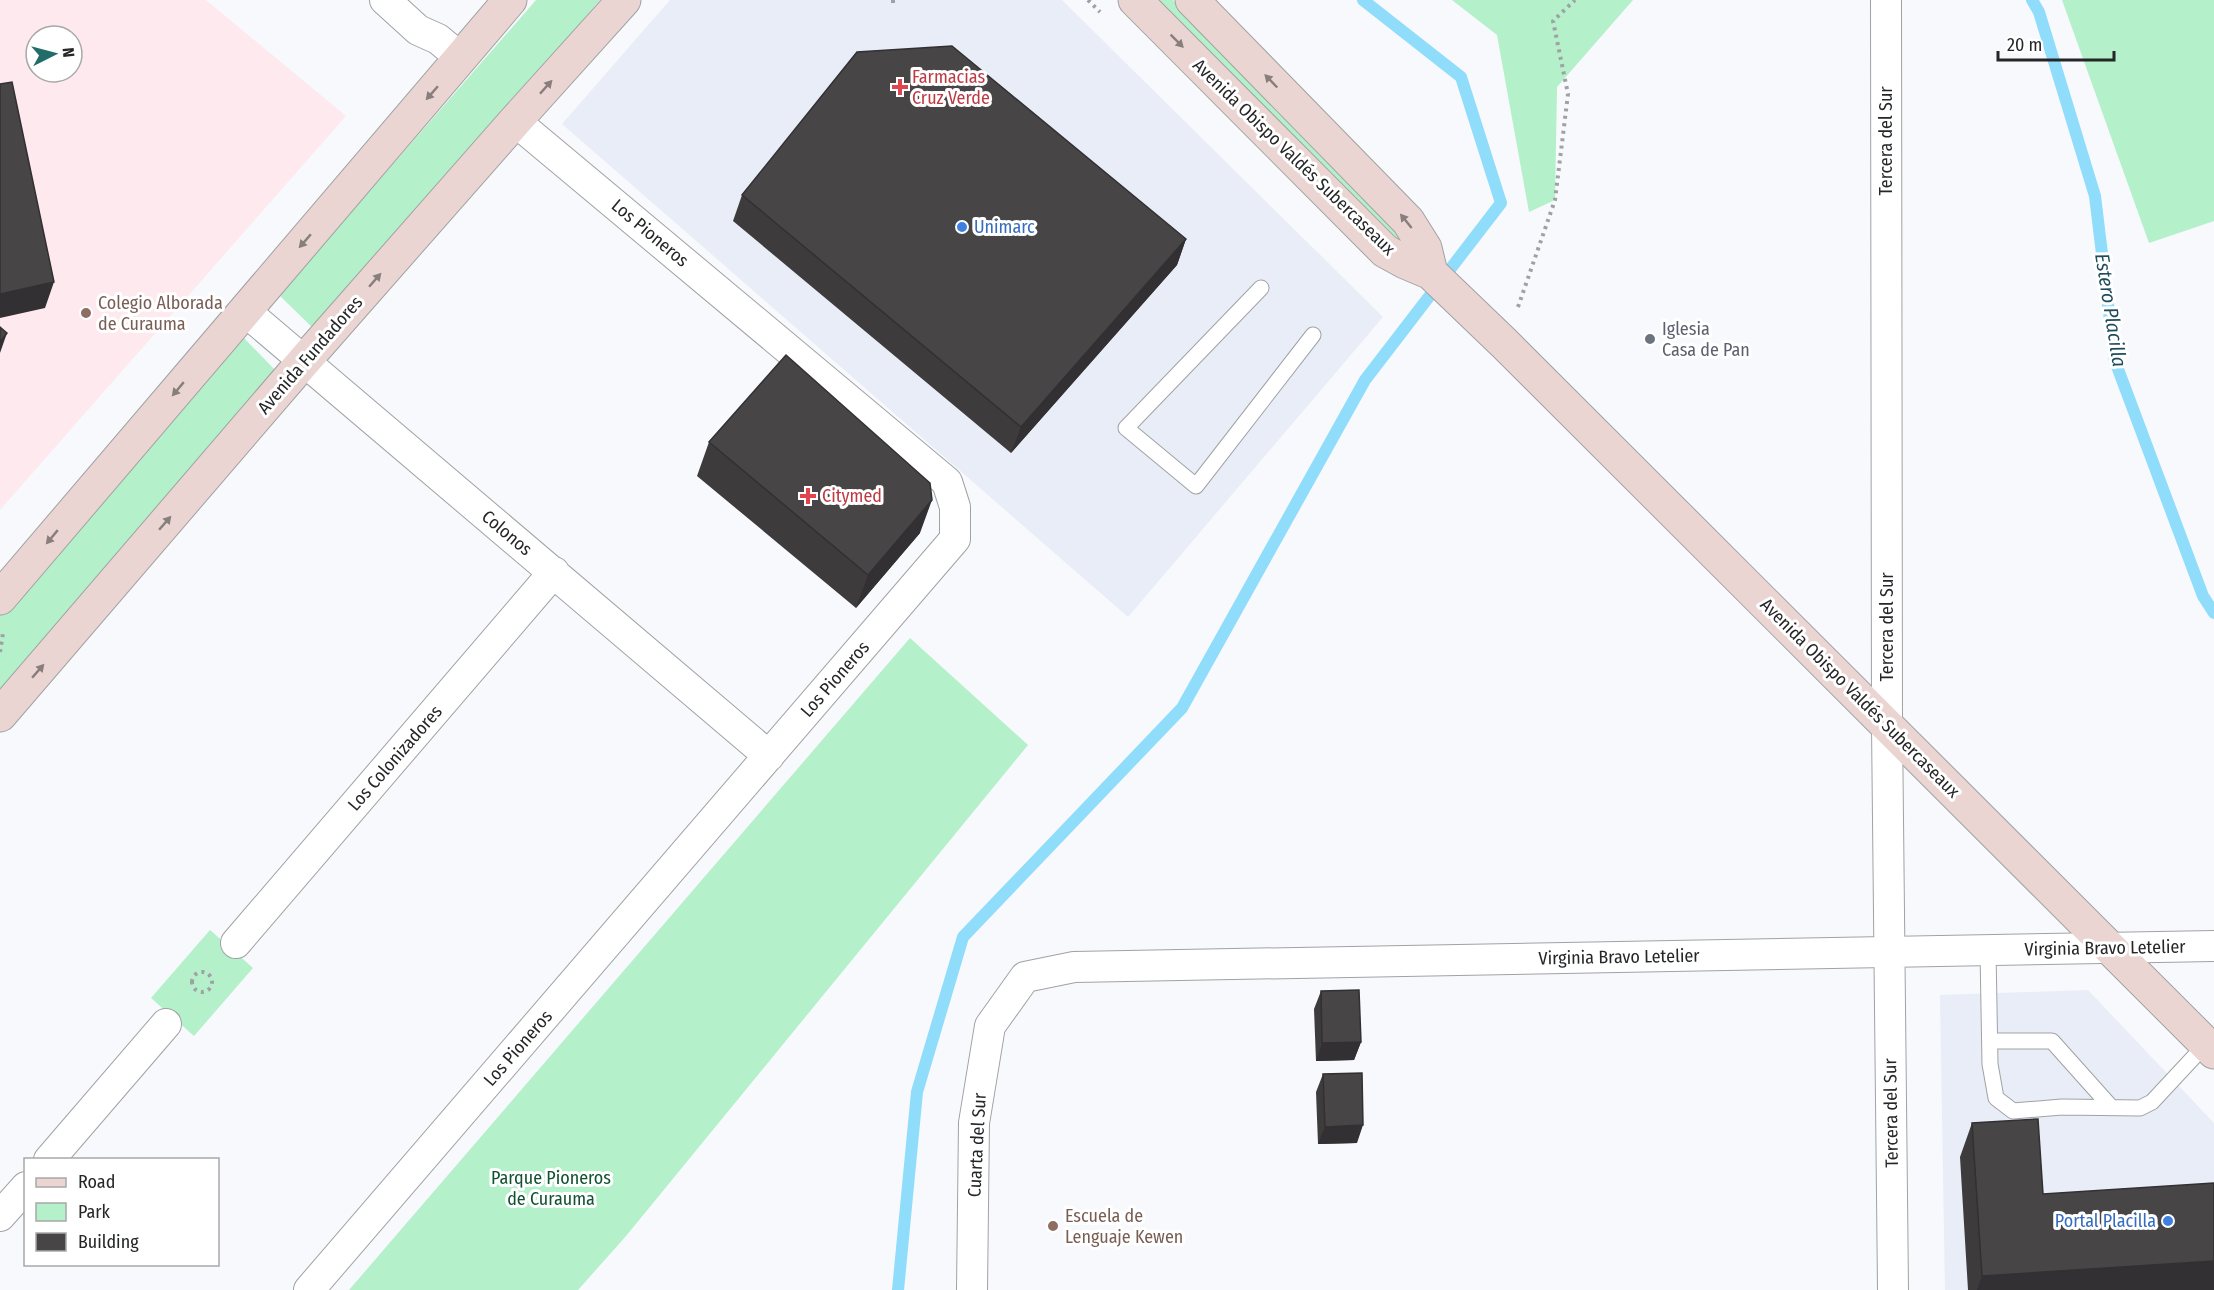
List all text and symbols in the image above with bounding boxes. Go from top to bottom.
north arrow [24,24,84,84]
scale bar [1998,24,2114,62]
one-way arrow [1169,34,1183,48]
text: 20 m [2007,34,2042,56]
text: N [58,47,78,58]
street label: Avenida Obispo Valdés Subercaseaux [1188,54,1400,260]
place label: Farmacias Cruz Verde [912,66,990,109]
one-way arrow [1264,73,1278,88]
one-way arrow [539,79,553,94]
marker: Farmacias Cruz Verde [893,80,907,94]
one-way arrow [426,85,439,100]
street label: Tercera del Sur [1875,86,1897,196]
street label: Los Pioneros [607,194,693,272]
one-way arrow [1400,213,1413,229]
place label: Unimarc [974,216,1035,238]
marker: Unimarc [955,220,969,234]
one-way arrow [299,233,312,248]
water label: Estero Placilla [2090,251,2132,369]
one-way arrow [368,273,381,288]
street label: Avenida Fundadores [253,291,367,418]
place label: Colegio Alborada de Curauma [98,292,223,335]
marker: Colegio Alborada de Curauma [79,306,93,320]
place label: Iglesia Casa de Pan [1662,318,1750,361]
marker: Iglesia Casa de Pan [1643,332,1657,346]
one-way arrow [172,381,185,396]
place label: Citymed [822,485,882,507]
marker: Citymed [799,487,817,505]
street label: Colonos [477,506,537,561]
one-way arrow [158,516,171,531]
one-way arrow [46,529,59,544]
street label: Tercera del Sur [1876,572,1898,682]
street label: Avenida Obispo Valdés Subercaseaux [1756,594,1964,802]
street label: Los Pioneros [796,636,874,722]
one-way arrow [31,664,44,679]
street label: Los Colonizadores [343,701,447,815]
street label: Virginia Bravo Letelier [2024,936,2186,960]
street label: Virginia Bravo Letelier [1538,945,1700,969]
street label: Los Pioneros [479,1005,557,1091]
street label: Tercera del Sur [1879,1058,1903,1168]
street label: Cuarta del Sur [963,1092,991,1198]
legend [24,1158,219,1266]
park label: Parque Pioneros de Curauma [491,1167,611,1210]
text: Road [78,1171,115,1193]
text: Park [78,1201,111,1223]
place label: Escuela de Lenguaje Kewen [1065,1205,1183,1248]
place label: Portal Placilla [2055,1210,2156,1232]
marker: Portal Placilla [2161,1214,2175,1228]
marker: Escuela de Lenguaje Kewen [1046,1219,1060,1233]
text: Building [78,1231,139,1253]

